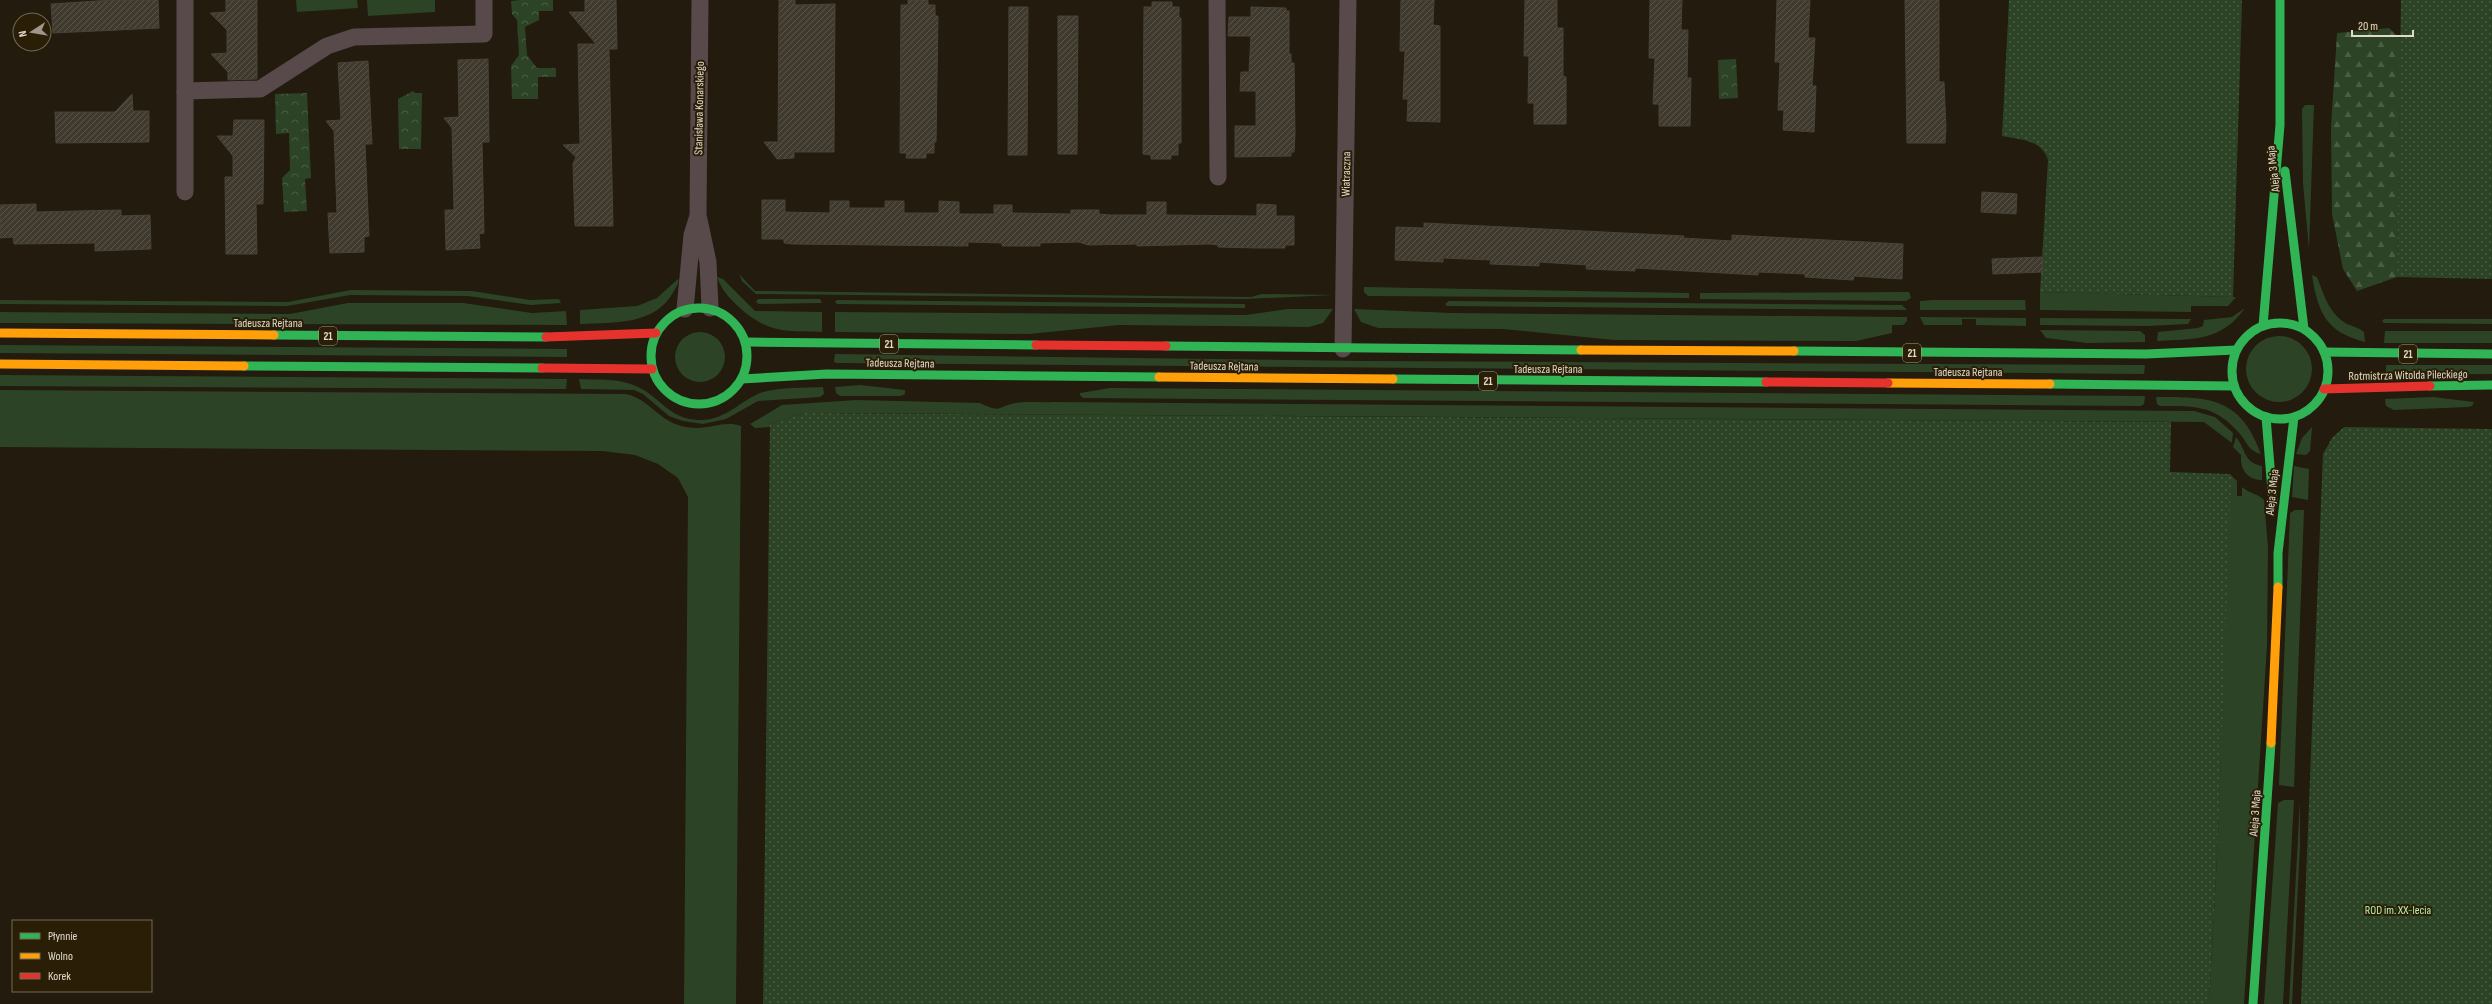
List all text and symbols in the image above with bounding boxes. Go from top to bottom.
north arrow [12,12,52,52]
scale bar [2352,12,2413,38]
text: 20 m [2358,19,2378,34]
text: N [16,30,30,38]
street label: Stanisława Konarskiego [691,61,708,155]
street label: Aleja 3 Maja [2263,145,2284,194]
street label: Wiatraczna [1339,151,1354,197]
street label: Tadeusza Rejtana [234,316,303,331]
road number: 21 [319,327,337,345]
road number: 21 [880,335,898,353]
road number: 21 [1903,344,1921,362]
road number: 21 [2399,345,2417,363]
street label: Tadeusza Rejtana [865,355,935,372]
street label: Tadeusza Rejtana [1189,358,1259,375]
street label: Tadeusza Rejtana [1514,362,1583,377]
street label: Tadeusza Rejtana [1934,365,2003,380]
street label: Rotmistrza Witolda Pileckiego [2348,367,2468,384]
road number: 21 [1479,372,1497,390]
street label: Aleja 3 Maja [2263,468,2282,517]
street label: Aleja 3 Maja [2246,789,2265,838]
park label: ROD im. XX-lecia [2365,903,2432,918]
legend [12,920,152,992]
text: Płynnie [48,929,78,944]
text: Wolno [48,949,73,964]
text: Korek [48,969,71,984]

